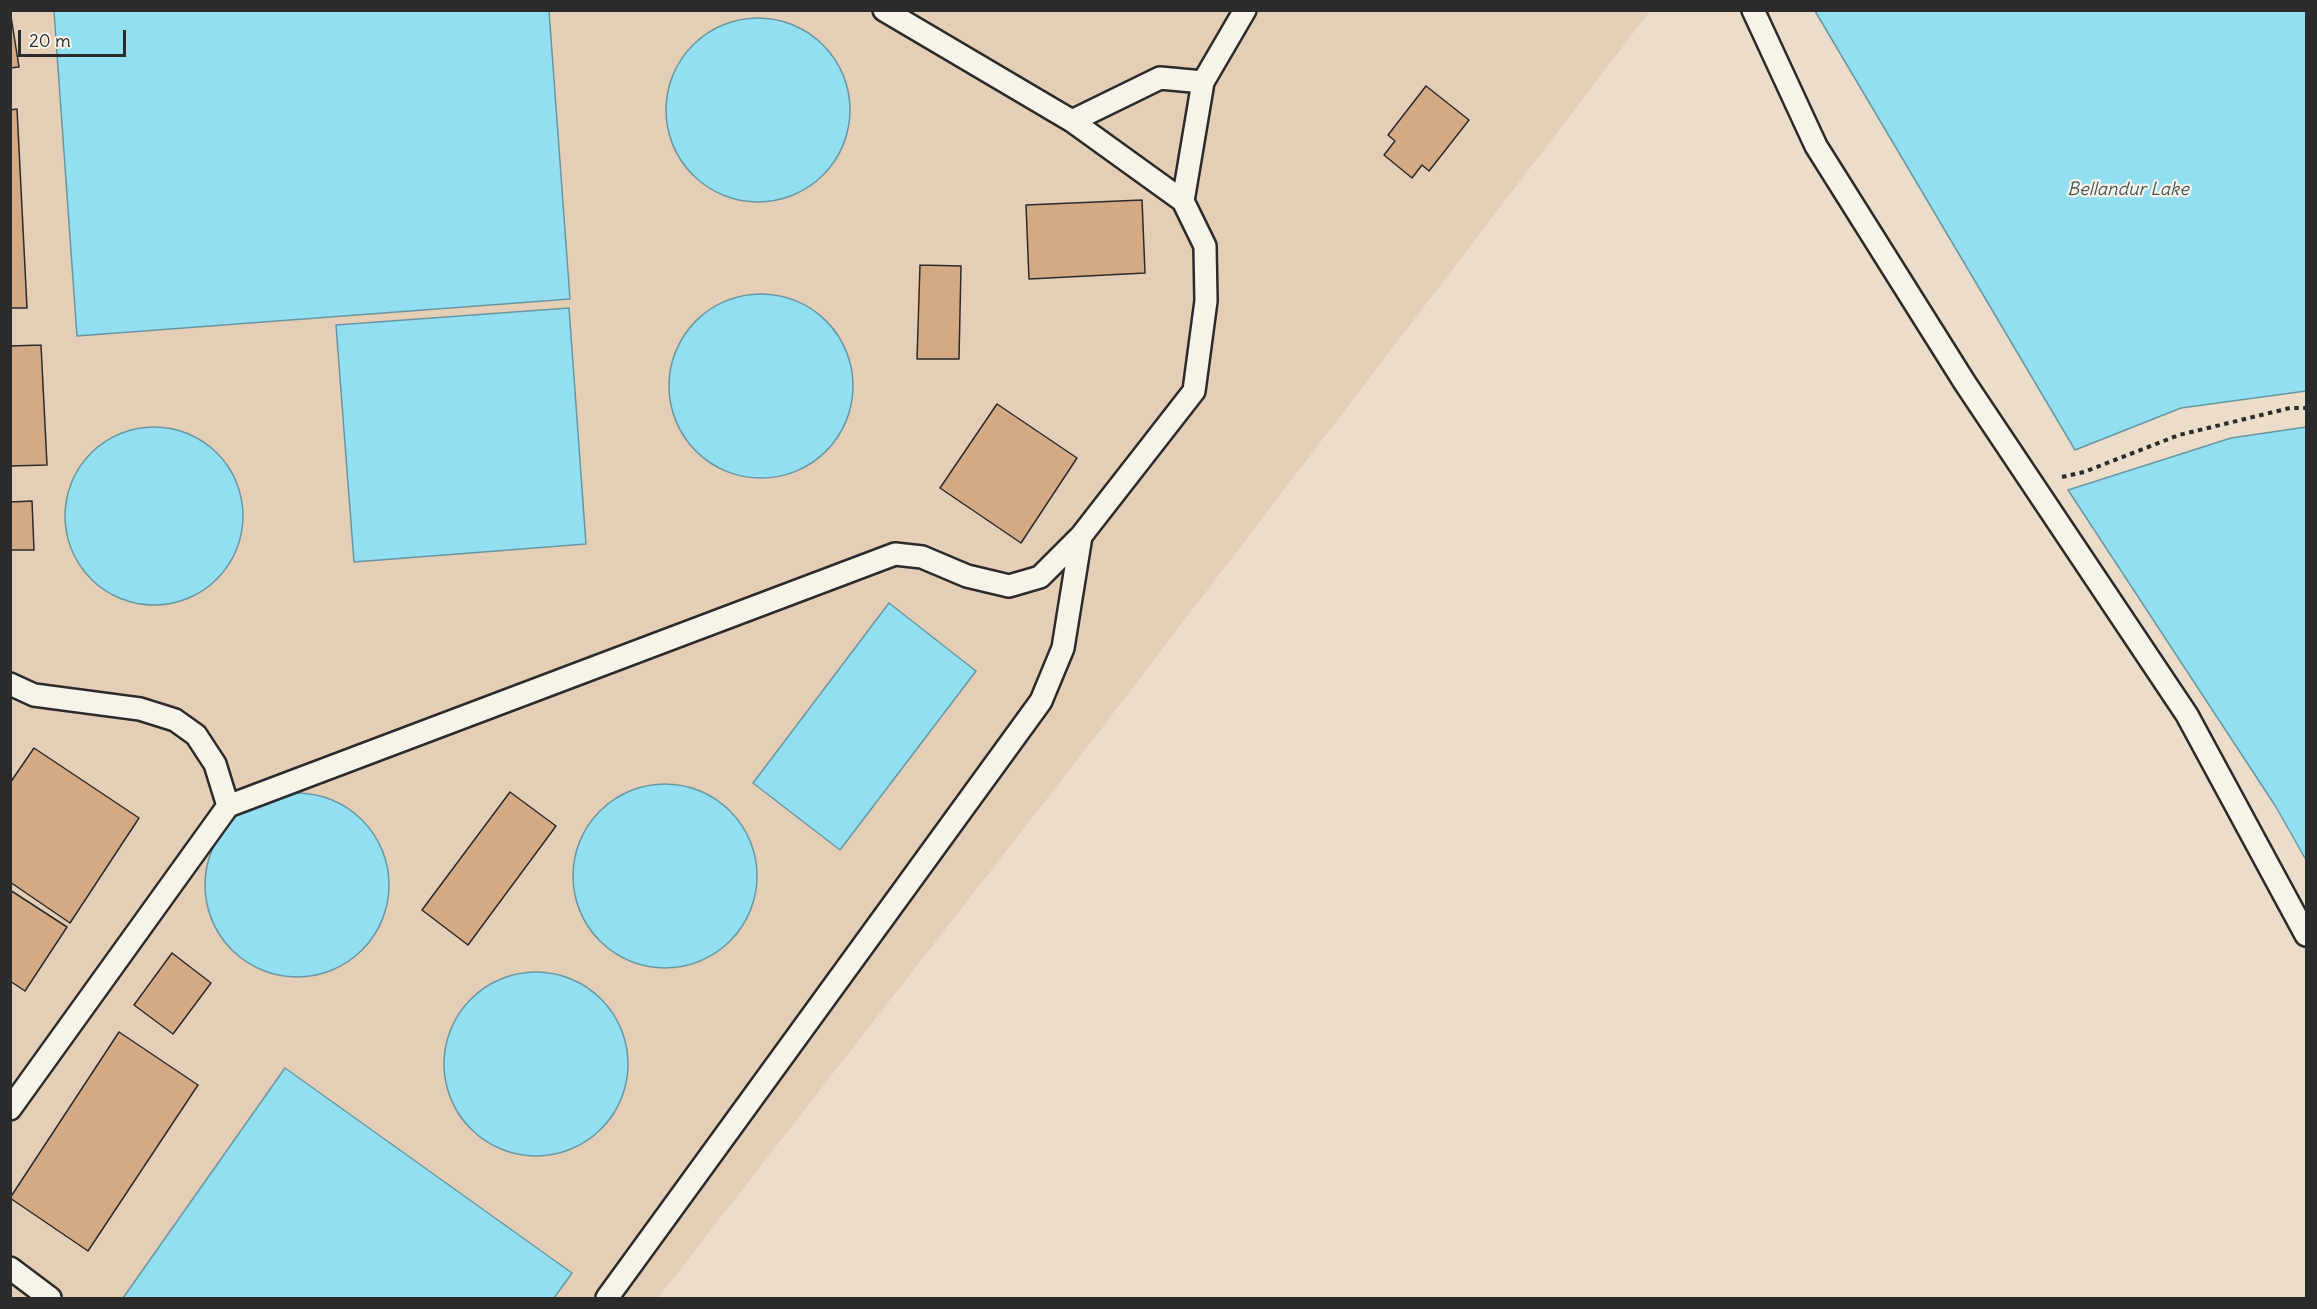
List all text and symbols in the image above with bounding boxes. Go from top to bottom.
scale bar [21,18,129,56]
text: 20 m [29,29,71,52]
water label: Bellandur Lake [2067,179,2189,201]

